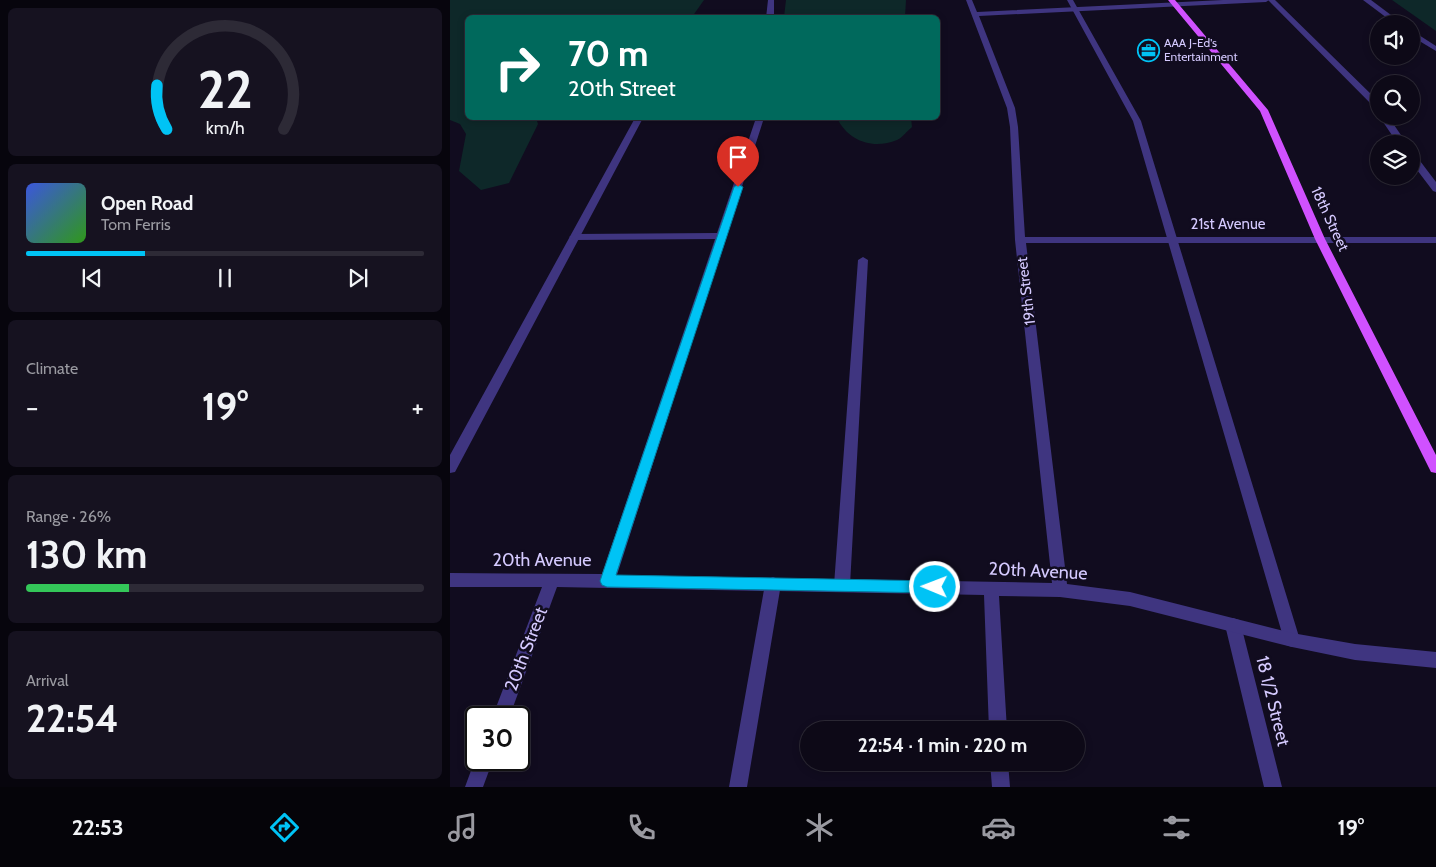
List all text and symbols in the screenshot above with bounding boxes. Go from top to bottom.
map controls [1370,15,1420,185]
button: sound [1370,15,1420,65]
text: 70 m [568,32,649,75]
icon: right [485,35,550,100]
place label: AAA J-Ed's Entertainment [1164,35,1237,64]
office icon: AAA J-Ed's Entertainment [1136,38,1160,62]
text: 22 [197,58,253,121]
text: 20th Street [568,75,676,102]
button: search [1370,75,1420,125]
text: km/h [205,117,245,138]
button: layers [1370,135,1420,185]
pin [717,136,759,187]
icon: arrive [724,143,752,171]
street label: 18th Street [1307,184,1353,254]
text: Open Road [101,192,193,215]
text: Tom Ferris [101,215,171,234]
street label: 21st Avenue [1191,215,1266,233]
street label: 19th Street [1013,256,1039,326]
icon: previous [78,264,106,292]
icon: pause [211,264,239,292]
icon: next [344,264,372,292]
text: Climate [26,359,78,378]
text: 19° [202,383,248,430]
text: − [26,390,38,424]
text: + [412,390,424,424]
text: Range · 26% [26,507,111,526]
text: 130 km [26,531,147,578]
street label: 20th Avenue [493,549,591,571]
street label: 20th Avenue [988,557,1088,585]
position arrow [908,560,960,612]
street label: 20th Street [500,604,552,694]
street label: 18 1/2 Street [1251,654,1295,748]
text: Arrival [26,671,69,690]
text: 22:54 [26,695,119,742]
speed limit sign: 30 [465,706,530,771]
text: 22:54 · 1 min · 220 m [858,734,1027,757]
icon: directions [267,810,302,845]
icon: music [445,810,480,845]
icon: phone [624,810,659,845]
icon: climate [802,810,837,845]
icon: car [981,810,1016,845]
icon: filters [1159,810,1194,845]
text: 22:53 [72,814,124,841]
text: 19° [1337,814,1364,841]

